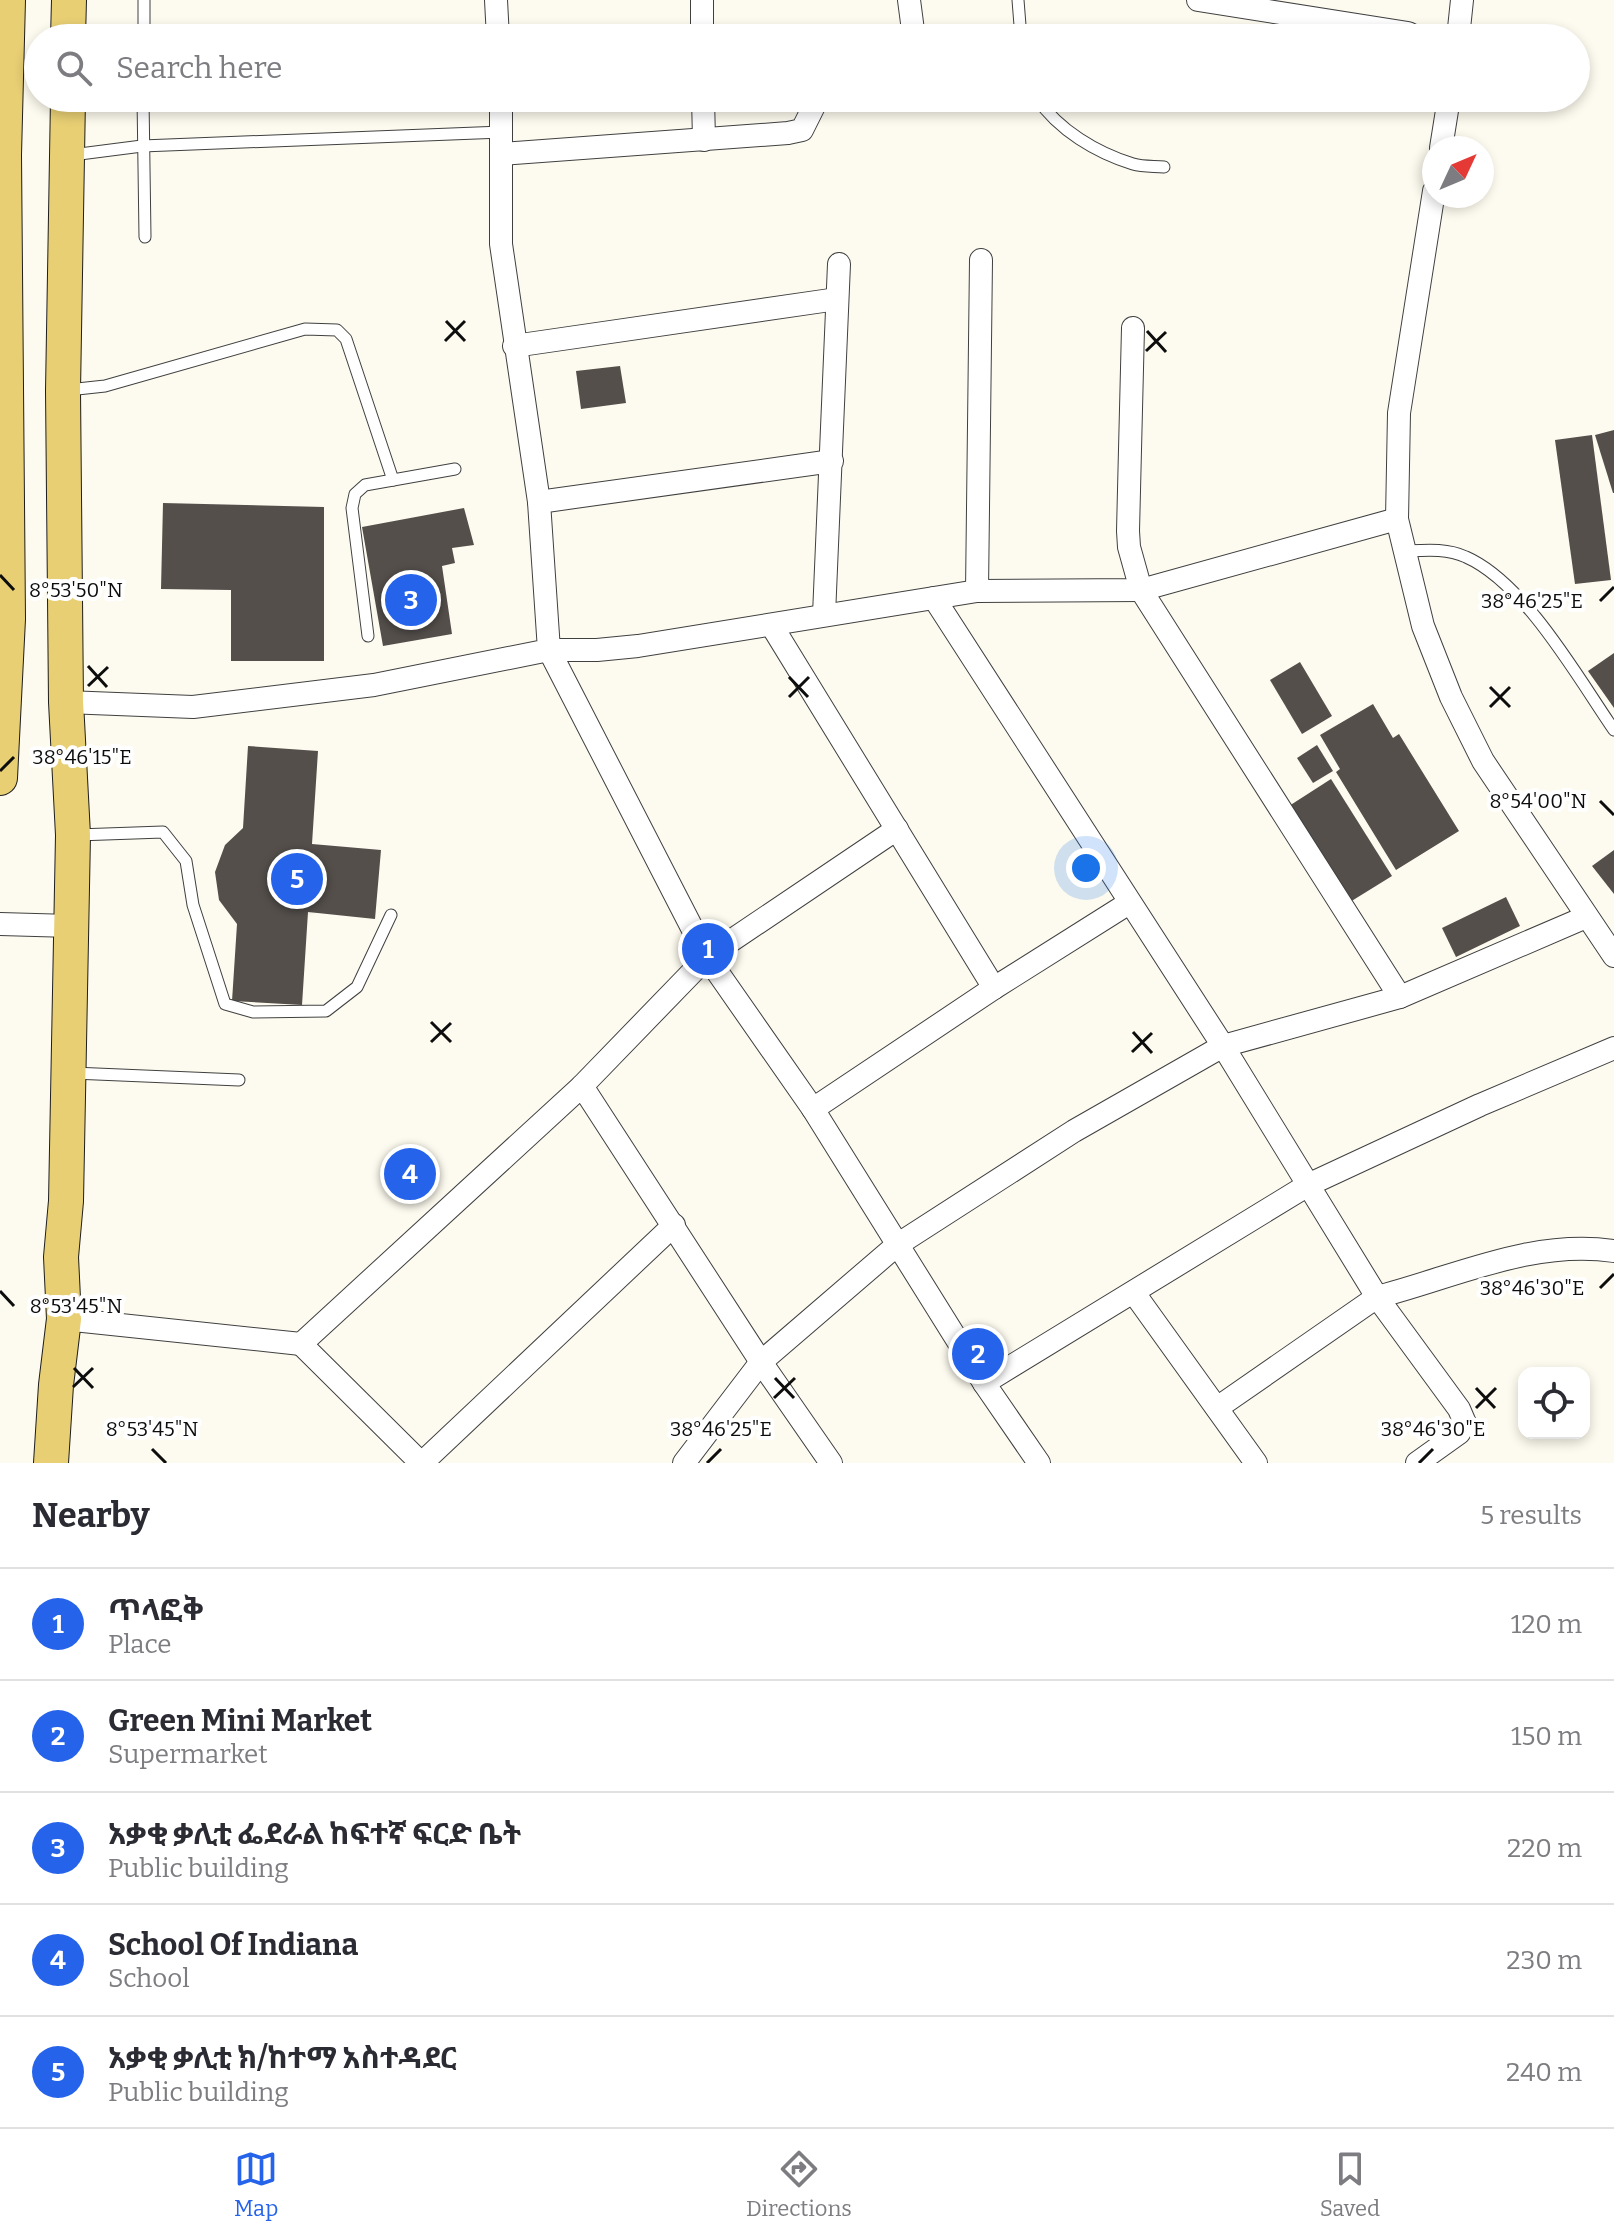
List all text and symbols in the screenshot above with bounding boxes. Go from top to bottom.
search box [24,24,1590,112]
icon: search [52,46,96,90]
text: Search here [116,50,283,86]
north arrow [1422,136,1494,208]
pin: 3 [385,570,437,630]
text: 8°53'50"N [29,578,123,602]
text: 38°46'25"E [1481,589,1583,613]
text: 38°46'15"E [32,745,132,769]
text: 8°54'00"N [1489,789,1587,813]
your location [1066,848,1106,888]
pin: 5 [271,849,323,909]
pin: 1 [682,919,734,979]
pin: 4 [384,1144,436,1204]
text: 38°46'30"E [1480,1276,1584,1300]
text: 8°53'45"N [30,1294,122,1318]
pin: 2 [952,1324,1004,1384]
map controls [1518,1367,1590,1439]
button: locate [1518,1367,1590,1439]
text: 8°53'45"N [106,1417,198,1441]
text: 38°46'25"E [670,1417,772,1441]
text: 38°46'30"E [1381,1417,1485,1441]
text: Nearby [32,1495,150,1536]
text: 5 results [1480,1500,1582,1531]
text: ጥላፎቅ [108,1592,204,1628]
text: 1 [52,1609,64,1640]
text: 120 m [1511,1609,1582,1640]
text: Place [108,1629,172,1660]
text: Green Mini Market [108,1703,372,1739]
text: 2 [51,1721,65,1752]
text: 150 m [1511,1721,1582,1752]
text: Supermarket [108,1739,268,1770]
text: አቃቂ ቃሊቲ ፌደራል ከፍተኛ ፍርድ ቤት [108,1816,521,1852]
text: 3 [51,1833,65,1864]
text: 220 m [1507,1833,1582,1864]
text: Public building [108,1853,289,1884]
text: School Of Indiana [108,1927,358,1963]
text: 4 [50,1945,66,1976]
text: 230 m [1506,1945,1582,1976]
text: School [108,1963,190,1994]
text: አቃቂ ቃሊቲ ክ/ከተማ አስተዳደር [108,2040,457,2076]
text: 5 [51,2057,65,2088]
text: 240 m [1506,2057,1582,2088]
text: Public building [108,2077,289,2108]
tab: Map [234,2147,278,2222]
tab: Directions [746,2147,852,2222]
tab: Saved [1320,2147,1380,2222]

